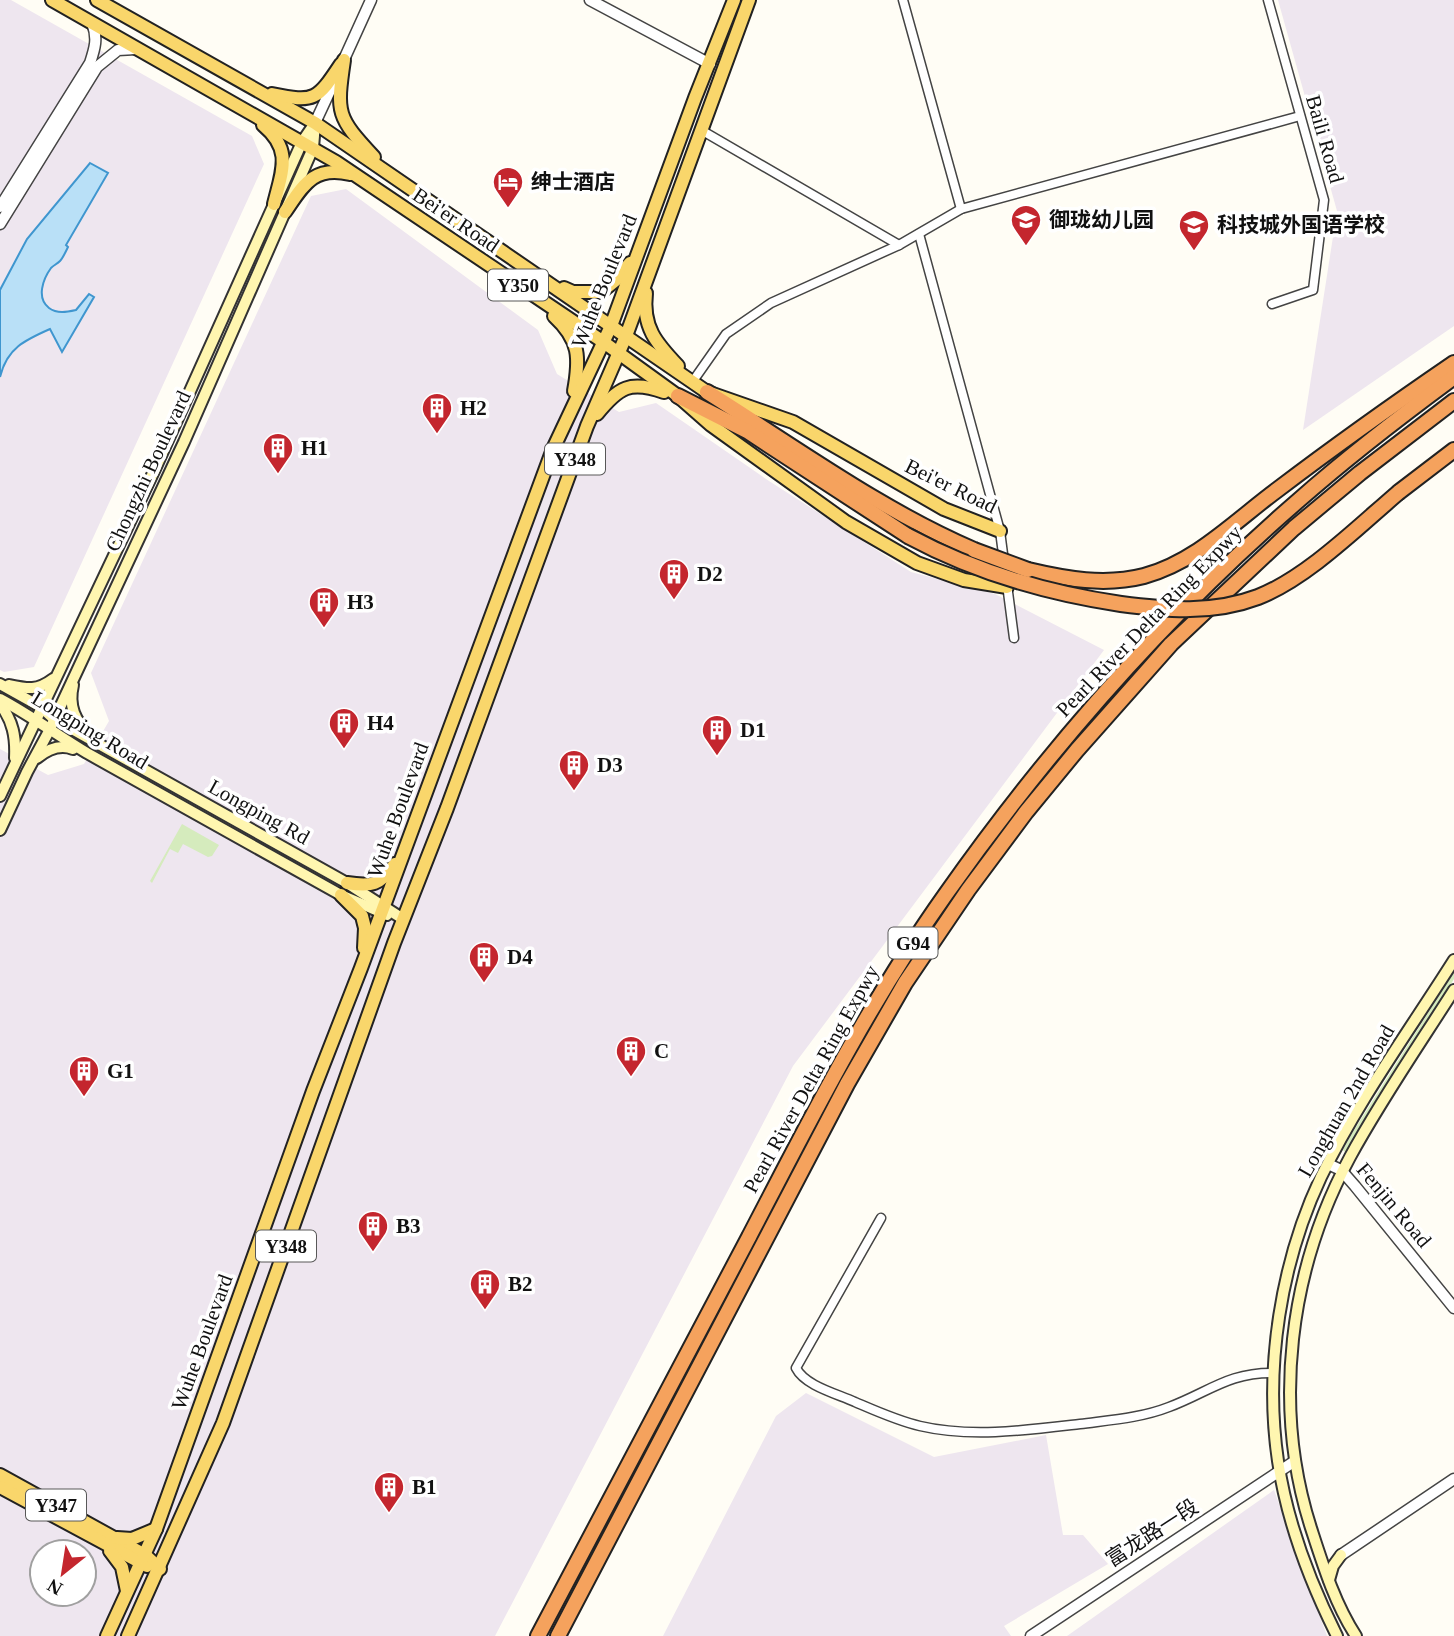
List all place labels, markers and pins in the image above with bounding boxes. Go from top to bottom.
hotel icon: 绅士酒店 [491,165,525,209]
place label: 绅士酒店 [531,170,615,194]
school or university icon: 御珑幼儿园 [1009,203,1043,247]
place label: 御珑幼儿园 [1049,208,1154,232]
school or university icon: 科技城外国语学校 [1177,208,1211,252]
place label: 科技城外国语学校 [1217,213,1385,237]
building icon: H2 [420,391,454,435]
place label: H2 [460,396,487,420]
building icon: H1 [261,431,295,475]
place label: H1 [301,436,328,460]
building icon: D2 [657,557,691,601]
place label: D2 [697,562,723,586]
building icon: H3 [307,585,341,629]
place label: H3 [347,590,374,614]
building icon: H4 [327,706,361,750]
place label: H4 [367,711,394,735]
building icon: D1 [700,713,734,757]
place label: D1 [740,718,766,742]
building icon: D3 [557,748,591,792]
place label: D3 [597,753,623,777]
building icon: D4 [467,940,501,984]
place label: D4 [507,945,533,969]
building icon: C [614,1034,648,1078]
place label: C [654,1039,669,1063]
building icon: G1 [67,1054,101,1098]
place label: G1 [107,1059,134,1083]
building icon: B3 [356,1209,390,1253]
place label: B3 [396,1214,421,1238]
building icon: B2 [468,1267,502,1311]
place label: B2 [508,1272,533,1296]
building icon: B1 [372,1470,406,1514]
place label: B1 [412,1475,437,1499]

